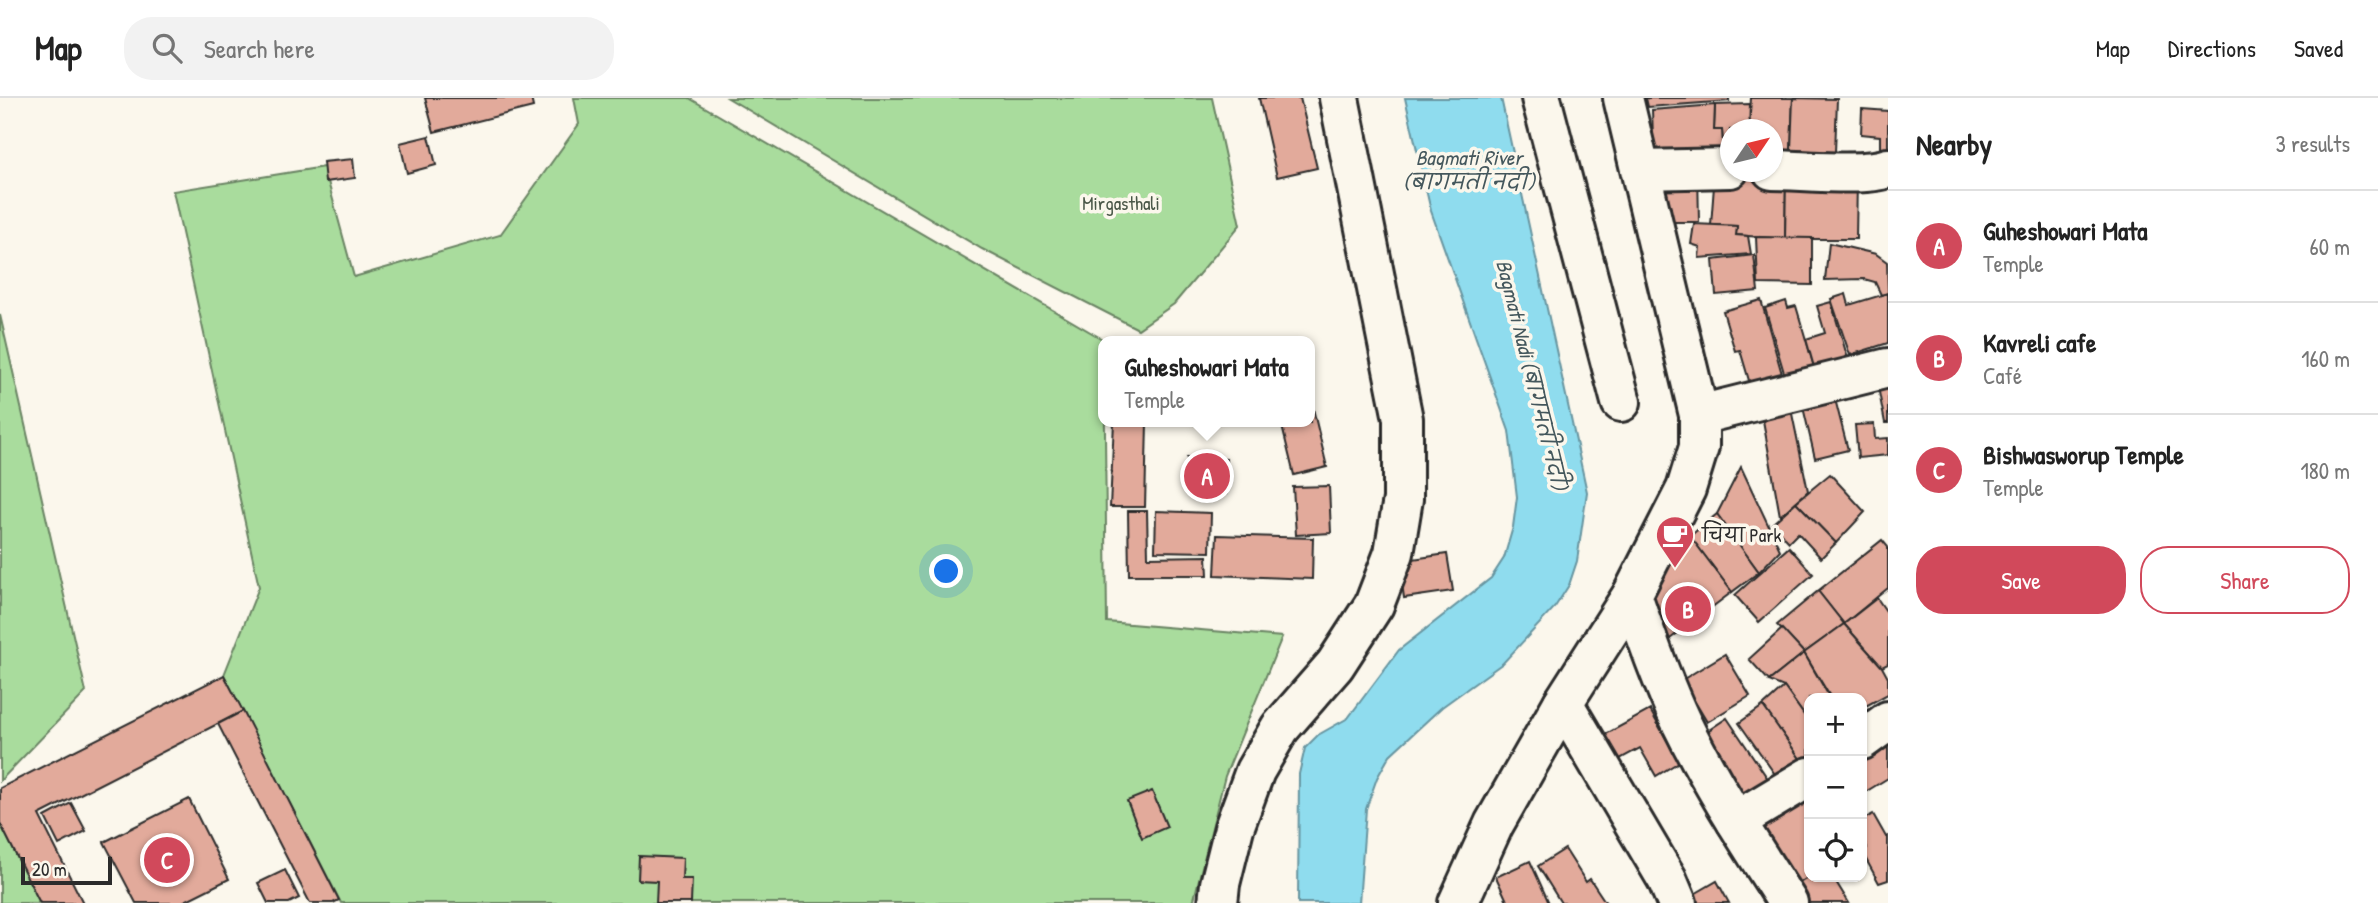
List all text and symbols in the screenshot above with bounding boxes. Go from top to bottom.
search box [124,17,614,80]
text: Map [35,26,82,70]
icon: search [148,29,186,67]
text: Search here [204,31,315,66]
text: Map [2096,32,2130,64]
text: Directions [2168,32,2256,64]
text: Saved [2294,32,2343,64]
north arrow [1720,119,1783,182]
text: Nearby [1916,124,1992,164]
text: 3 results [2275,128,2350,159]
water label: Bagmati River (बागमती नदी) [1403,143,1536,196]
park label: Mirgasthali [1082,190,1160,216]
text: Guheshowari Mata [1983,213,2147,248]
text: A [1933,231,1945,262]
text: 60 m [2310,231,2350,262]
text: Temple [1983,248,2044,279]
water label: Bagmati Nadi (बागमती नदी) [1489,257,1576,495]
text: Kavreli cafe [1983,325,2096,360]
popup [1098,336,1315,427]
text: B [1933,343,1945,374]
text: 160 m [2301,343,2350,374]
text: Guheshowari Mata [1124,349,1289,384]
text: Café [1983,360,2022,391]
text: Temple [1124,384,1185,415]
text: Bishwasworup Temple [1983,437,2184,472]
pin: A [1184,450,1230,502]
text: C [1933,455,1945,486]
text: 180 m [2300,455,2350,486]
text: Temple [1983,472,2044,503]
cafe icon: चिया Park [1654,514,1696,569]
place label: चिया Park [1701,520,1781,548]
button: Save [1916,546,2126,614]
button: Share [2140,546,2350,614]
your location [929,554,963,588]
pin: B [1665,583,1711,635]
map controls [1804,693,1867,882]
button: + [1804,693,1867,756]
button: − [1804,756,1867,819]
button: locate [1804,819,1867,882]
pin: C [144,834,190,886]
scale bar [21,854,112,886]
text: 20 m [32,856,67,882]

